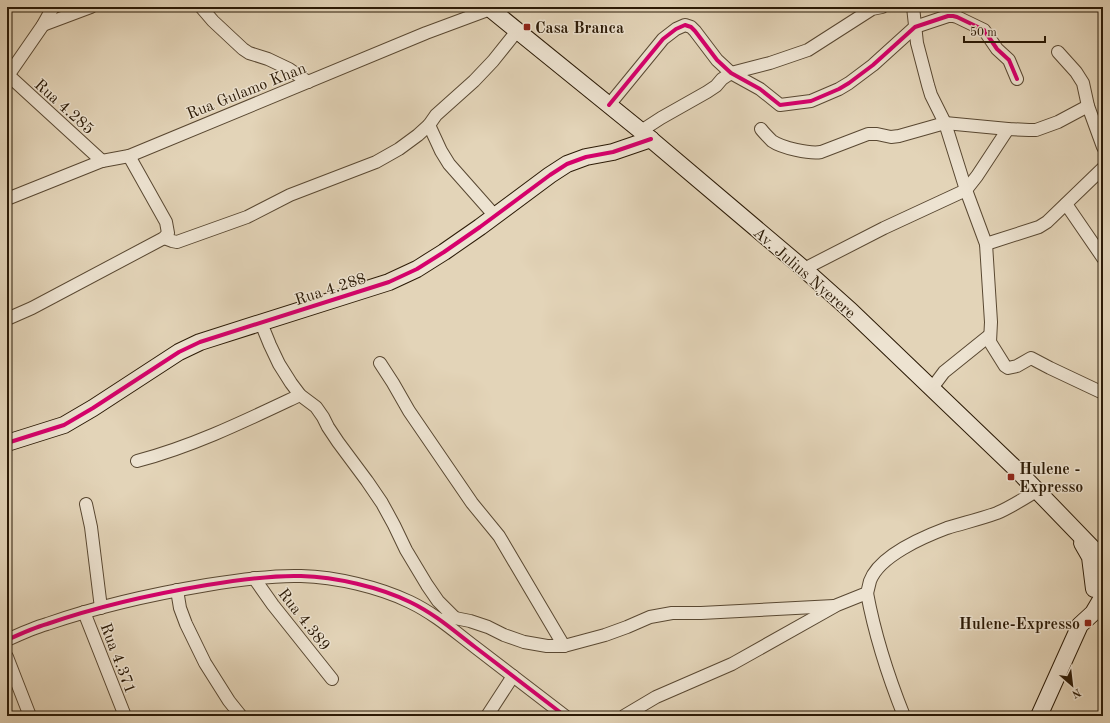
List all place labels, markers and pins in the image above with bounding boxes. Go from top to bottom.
place label: Casa Branca [535,21,624,37]
marker: Casa Branca [522,22,532,32]
place label: Hulene - Expresso [1019,462,1083,496]
marker: Hulene - Expresso [1006,472,1016,482]
place label: Hulene-Expresso [959,617,1080,633]
marker: Hulene-Expresso [1083,618,1093,628]

